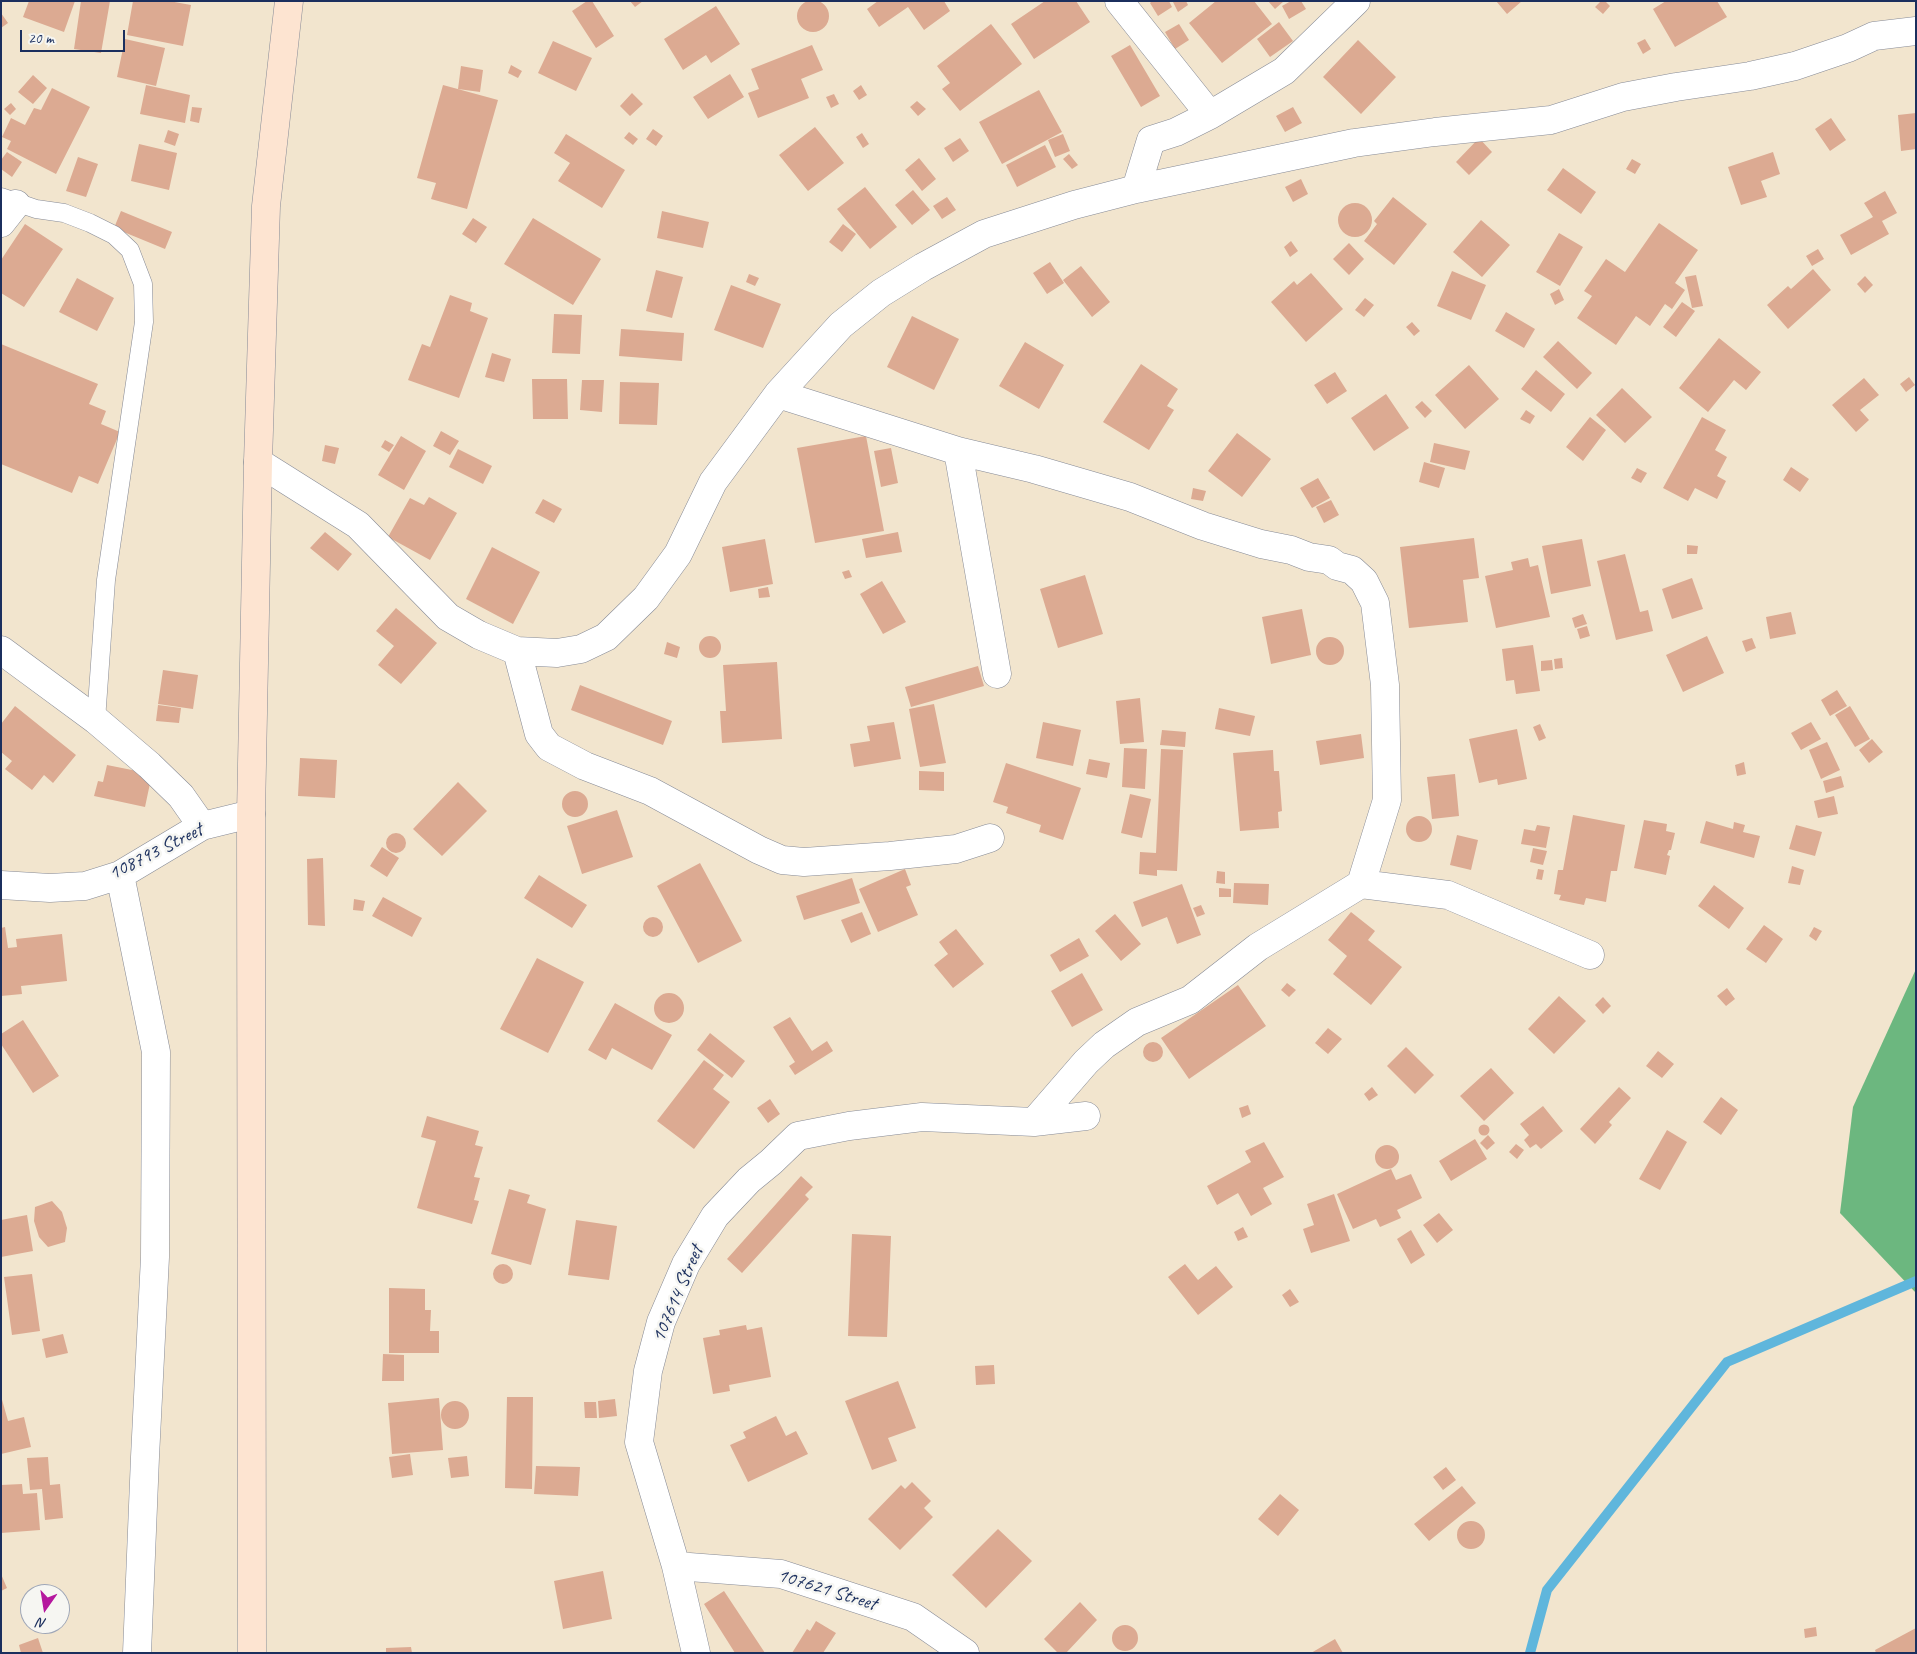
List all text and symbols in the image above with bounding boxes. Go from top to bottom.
scale bar [22,20,128,52]
text: 20 m [28,29,54,48]
street label: 108793 Street [105,818,207,886]
street label: 107614 Street [647,1242,709,1346]
street label: 107621 Street [775,1564,879,1616]
north arrow [20,1584,70,1634]
text: N [36,1614,48,1632]

